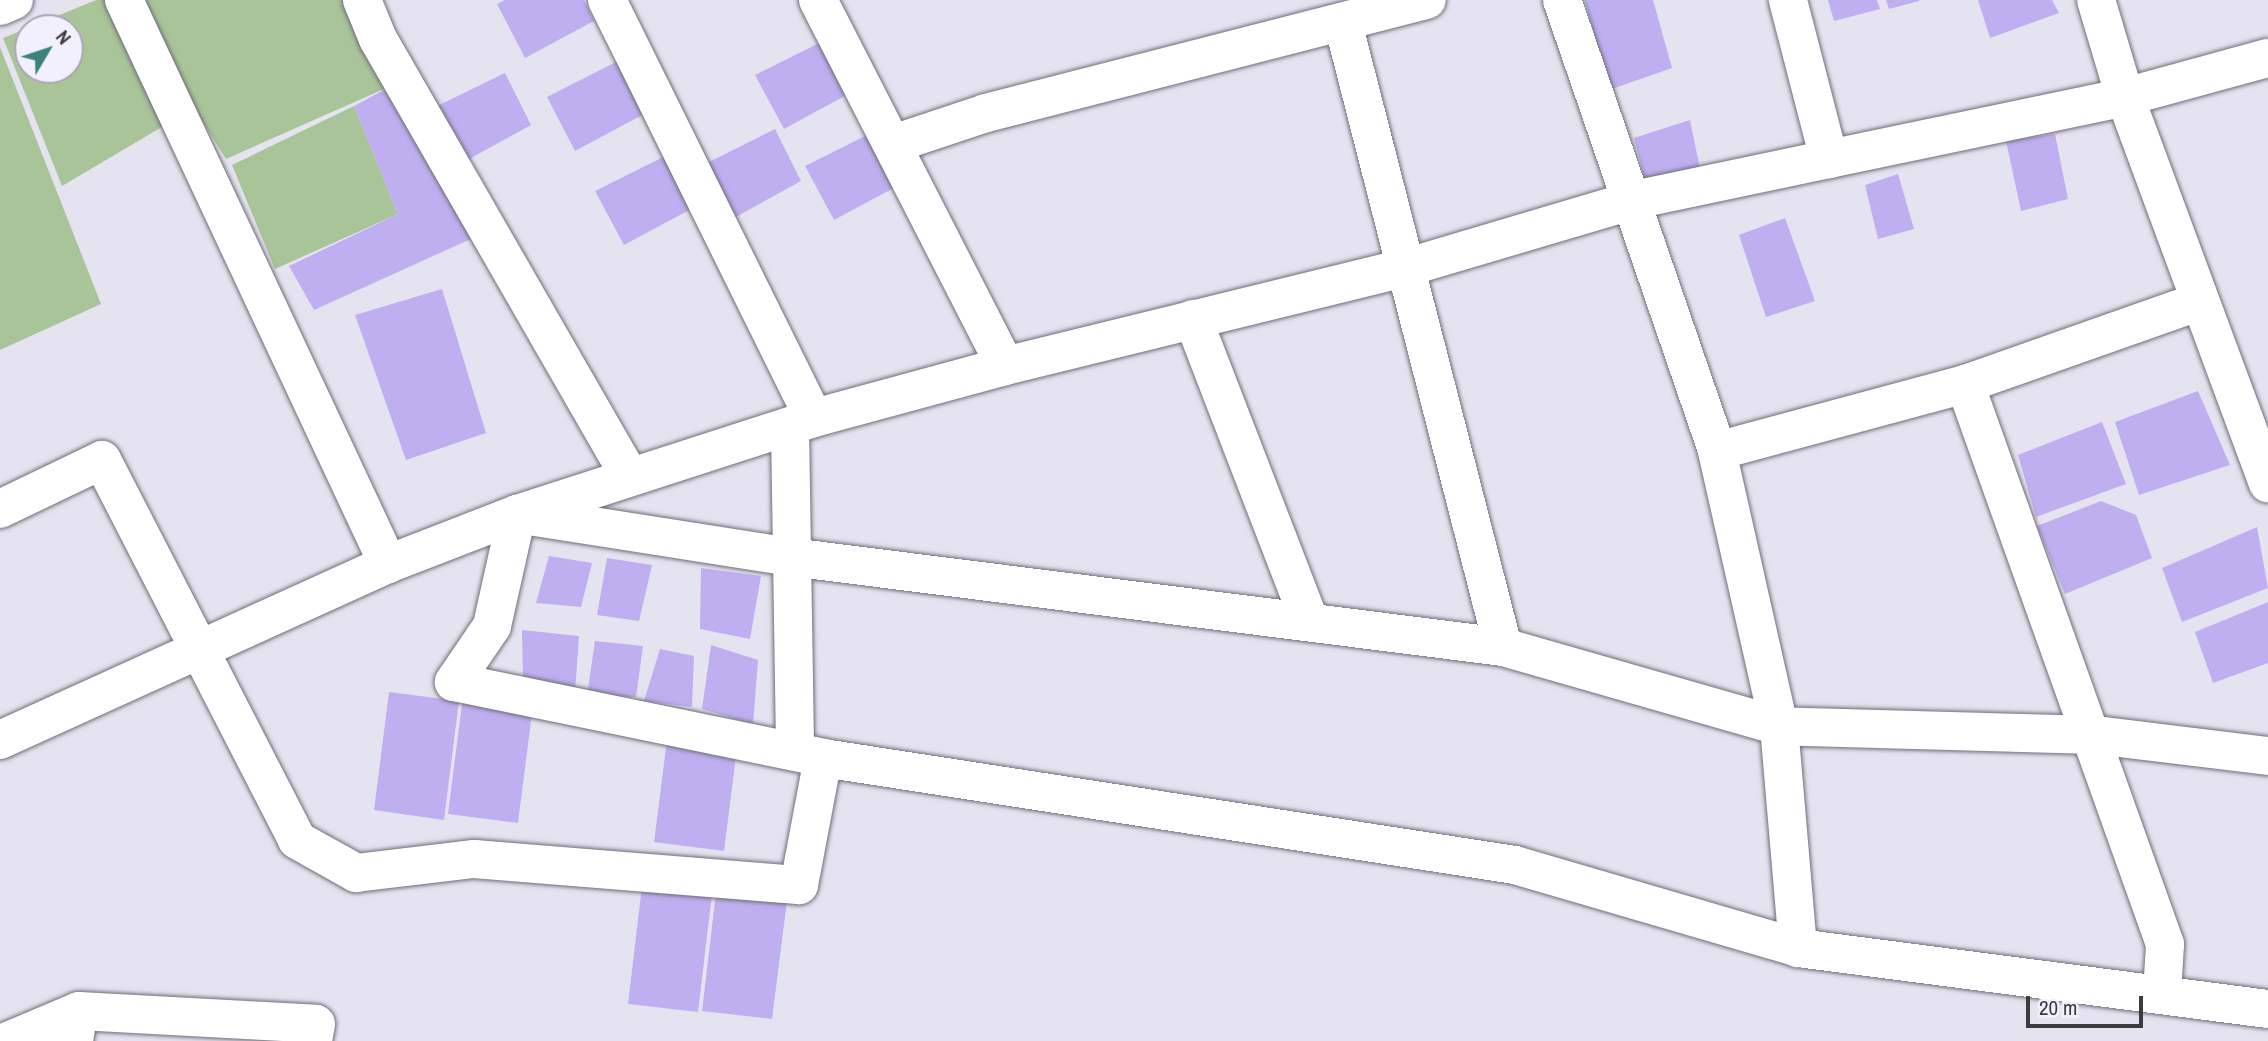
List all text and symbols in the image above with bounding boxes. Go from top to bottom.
north arrow [14,14,84,84]
text: N [50,24,77,50]
scale bar [2030,982,2147,1026]
text: 20 m [2039,993,2077,1022]

